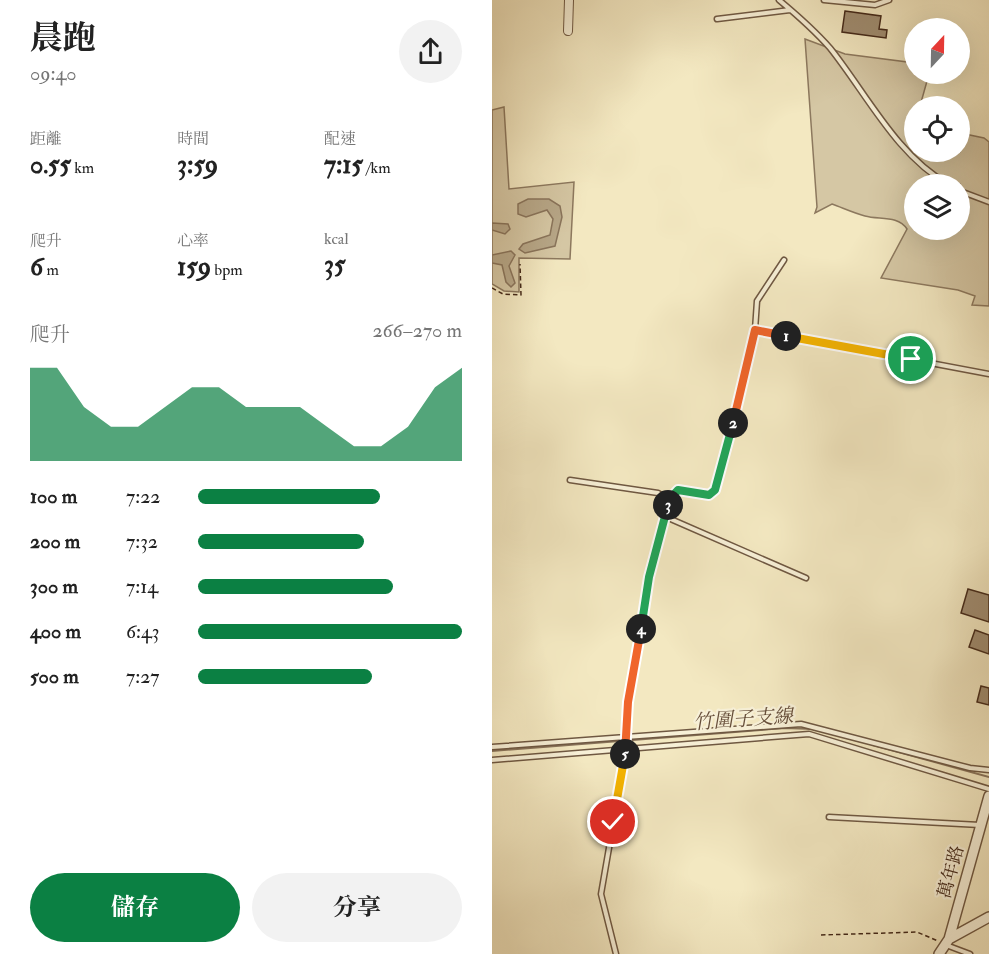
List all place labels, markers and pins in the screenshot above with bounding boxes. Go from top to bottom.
pin: 1 [771,321,801,351]
pin [885,333,936,384]
pin: 2 [718,408,748,438]
pin: 3 [653,490,683,520]
pin: 4 [626,614,656,644]
pin: 5 [610,739,640,769]
pin [587,796,638,847]

